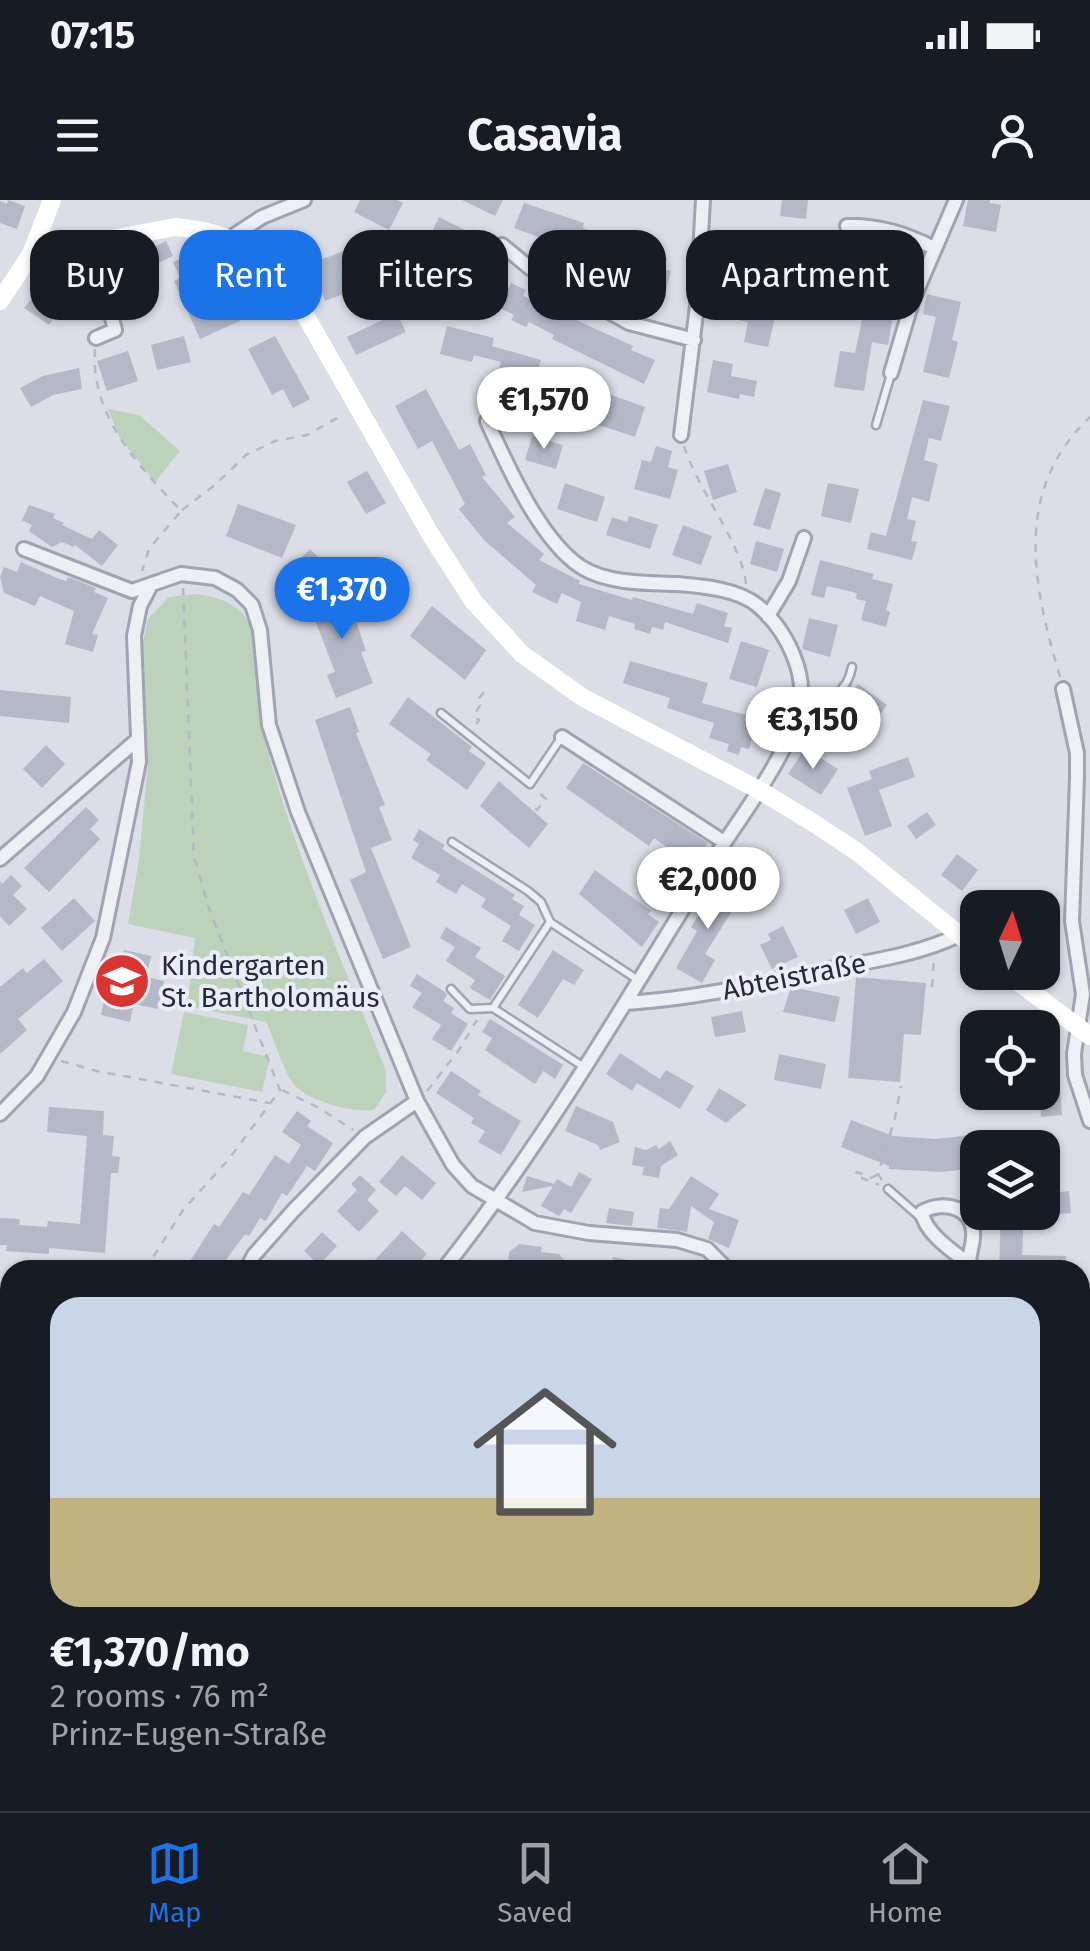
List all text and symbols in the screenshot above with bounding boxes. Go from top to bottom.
text: 07:15 [50,12,135,58]
icon: menu [50,108,105,163]
text: Casavia [467,108,623,162]
icon: person [985,108,1040,163]
chip: Buy [30,230,159,320]
chip: Rent [179,230,322,320]
chip: Filters [342,230,508,320]
chip: New [528,230,666,320]
chip: Apartment [686,230,924,320]
pin: €1,570 [463,367,625,452]
text: €1,570 [499,380,589,418]
pin: €1,370 [261,557,423,642]
text: €1,370 [297,570,387,608]
pin: €3,150 [732,687,894,772]
text: €3,150 [768,700,858,738]
pin: €2,000 [627,847,789,932]
text: €2,000 [659,860,757,898]
north arrow [960,890,1060,990]
map controls [960,890,1060,1230]
street label: Abteistraße [719,946,869,1007]
place label: Kindergarten St. Bartholomäus [161,949,380,1014]
school or university icon: Kindergarten St. Bartholomäus [92,951,152,1011]
button: locate [960,1010,1060,1110]
button: layers [960,1130,1060,1230]
icon: home [455,1362,635,1542]
text: €1,370/mo [50,1627,250,1677]
text: 2 rooms · 76 m² [50,1677,269,1715]
text: Prinz-Eugen-Straße [50,1715,327,1753]
tab: Map [147,1836,202,1929]
tab: Saved [497,1836,573,1929]
tab: Home [868,1836,943,1929]

